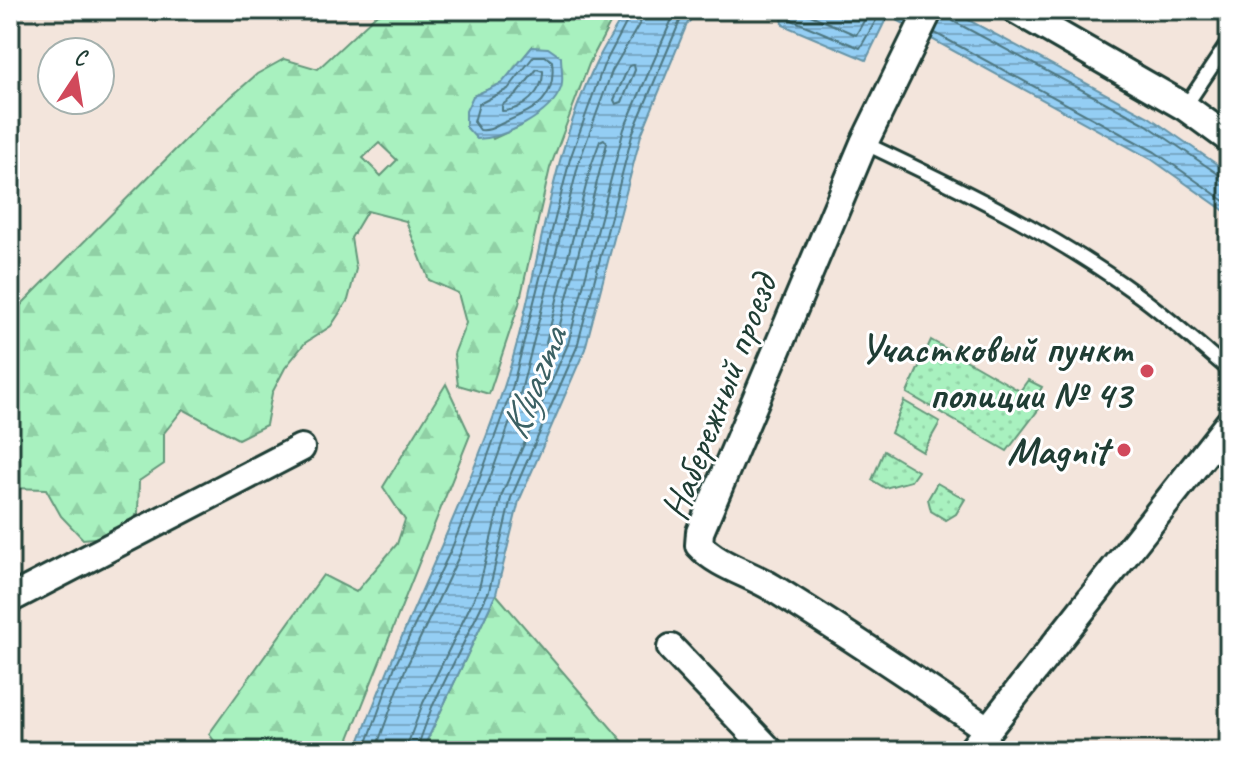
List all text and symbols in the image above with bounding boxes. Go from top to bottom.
north arrow [36,36,116,116]
text: С [72,43,91,73]
street label: Набережный проезд [649,264,790,527]
water label: Klyazma [487,317,581,447]
place label: Участковый пункт полиции № 43 [859,324,1135,420]
marker: Участковый пункт полиции № 43 [1138,362,1156,380]
place label: Magnit [1007,426,1114,476]
marker: Magnit [1115,441,1133,459]

